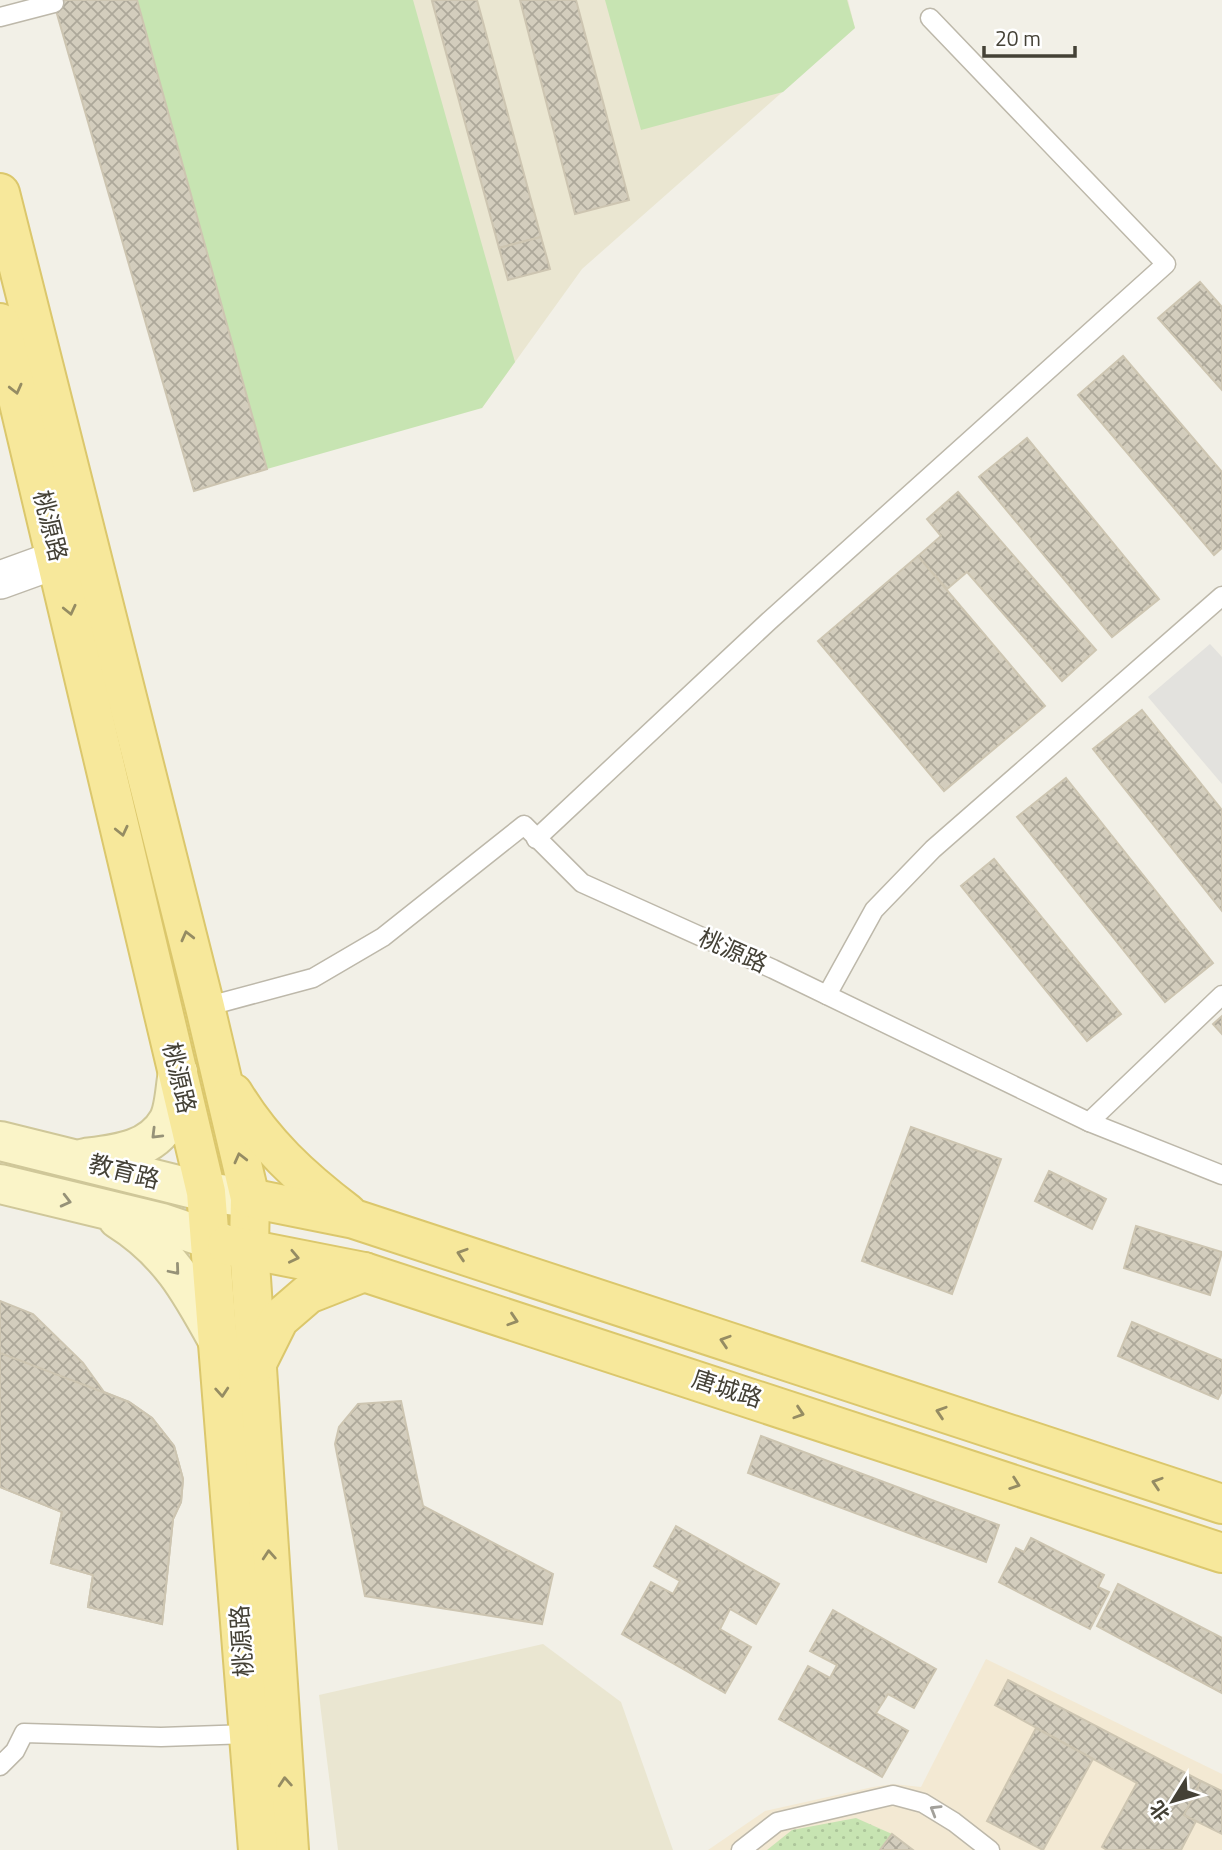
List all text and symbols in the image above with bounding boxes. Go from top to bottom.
scale bar [984,14,1075,58]
text: 20 m [995,22,1041,54]
one-way arrow [8,383,22,395]
street label: 桃源路 [25,486,77,565]
one-way arrow [62,604,76,616]
one-way arrow [113,825,128,837]
street label: 桃源路 [693,919,774,981]
one-way arrow [181,931,195,943]
street label: 桃源路 [154,1039,206,1117]
one-way arrow [151,1126,164,1139]
street label: 教育路 [85,1145,164,1197]
one-way arrow [234,1152,248,1164]
one-way arrow [60,1193,72,1207]
one-way arrow [457,1248,469,1263]
one-way arrow [288,1249,300,1264]
one-way arrow [167,1261,179,1274]
one-way arrow [506,1312,519,1326]
one-way arrow [719,1335,732,1349]
street label: 唐城路 [688,1360,767,1416]
one-way arrow [214,1386,229,1397]
one-way arrow [793,1404,805,1419]
one-way arrow [935,1406,948,1420]
one-way arrow [1009,1475,1021,1490]
one-way arrow [1152,1477,1164,1491]
one-way arrow [262,1549,277,1560]
street label: 桃源路 [221,1604,261,1678]
north arrow [1138,1766,1208,1836]
one-way arrow [277,1776,292,1787]
text: 北 [1142,1795,1176,1828]
one-way arrow [929,1805,942,1818]

